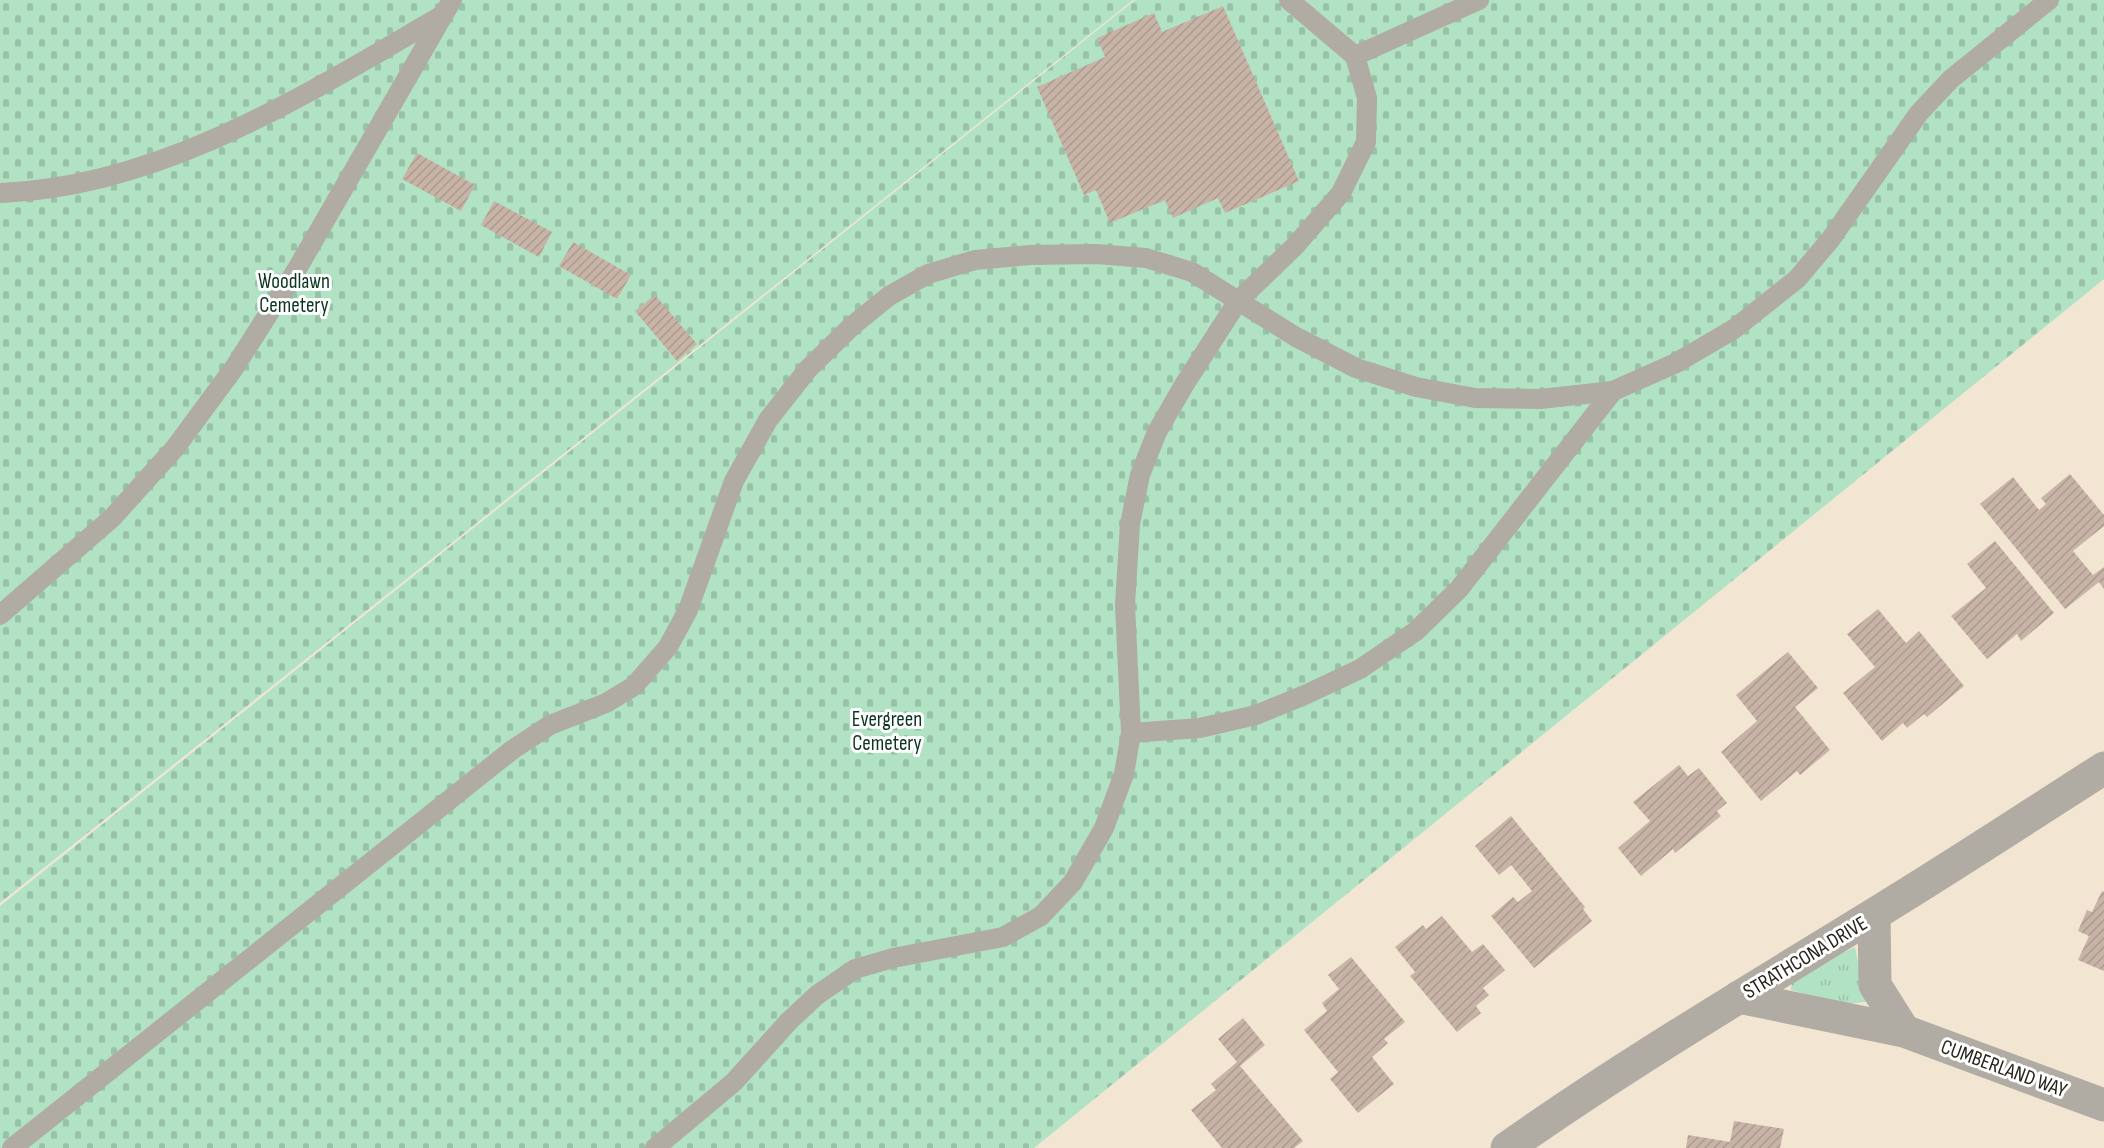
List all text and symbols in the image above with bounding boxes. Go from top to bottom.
park label: Woodlawn Cemetery [258,269,330,318]
park label: Evergreen Cemetery [852,707,922,756]
street label: STRATHCONA DRIVE [1739,911,1872,1004]
street label: CUMBERLAND WAY [1937,1034,2070,1103]

